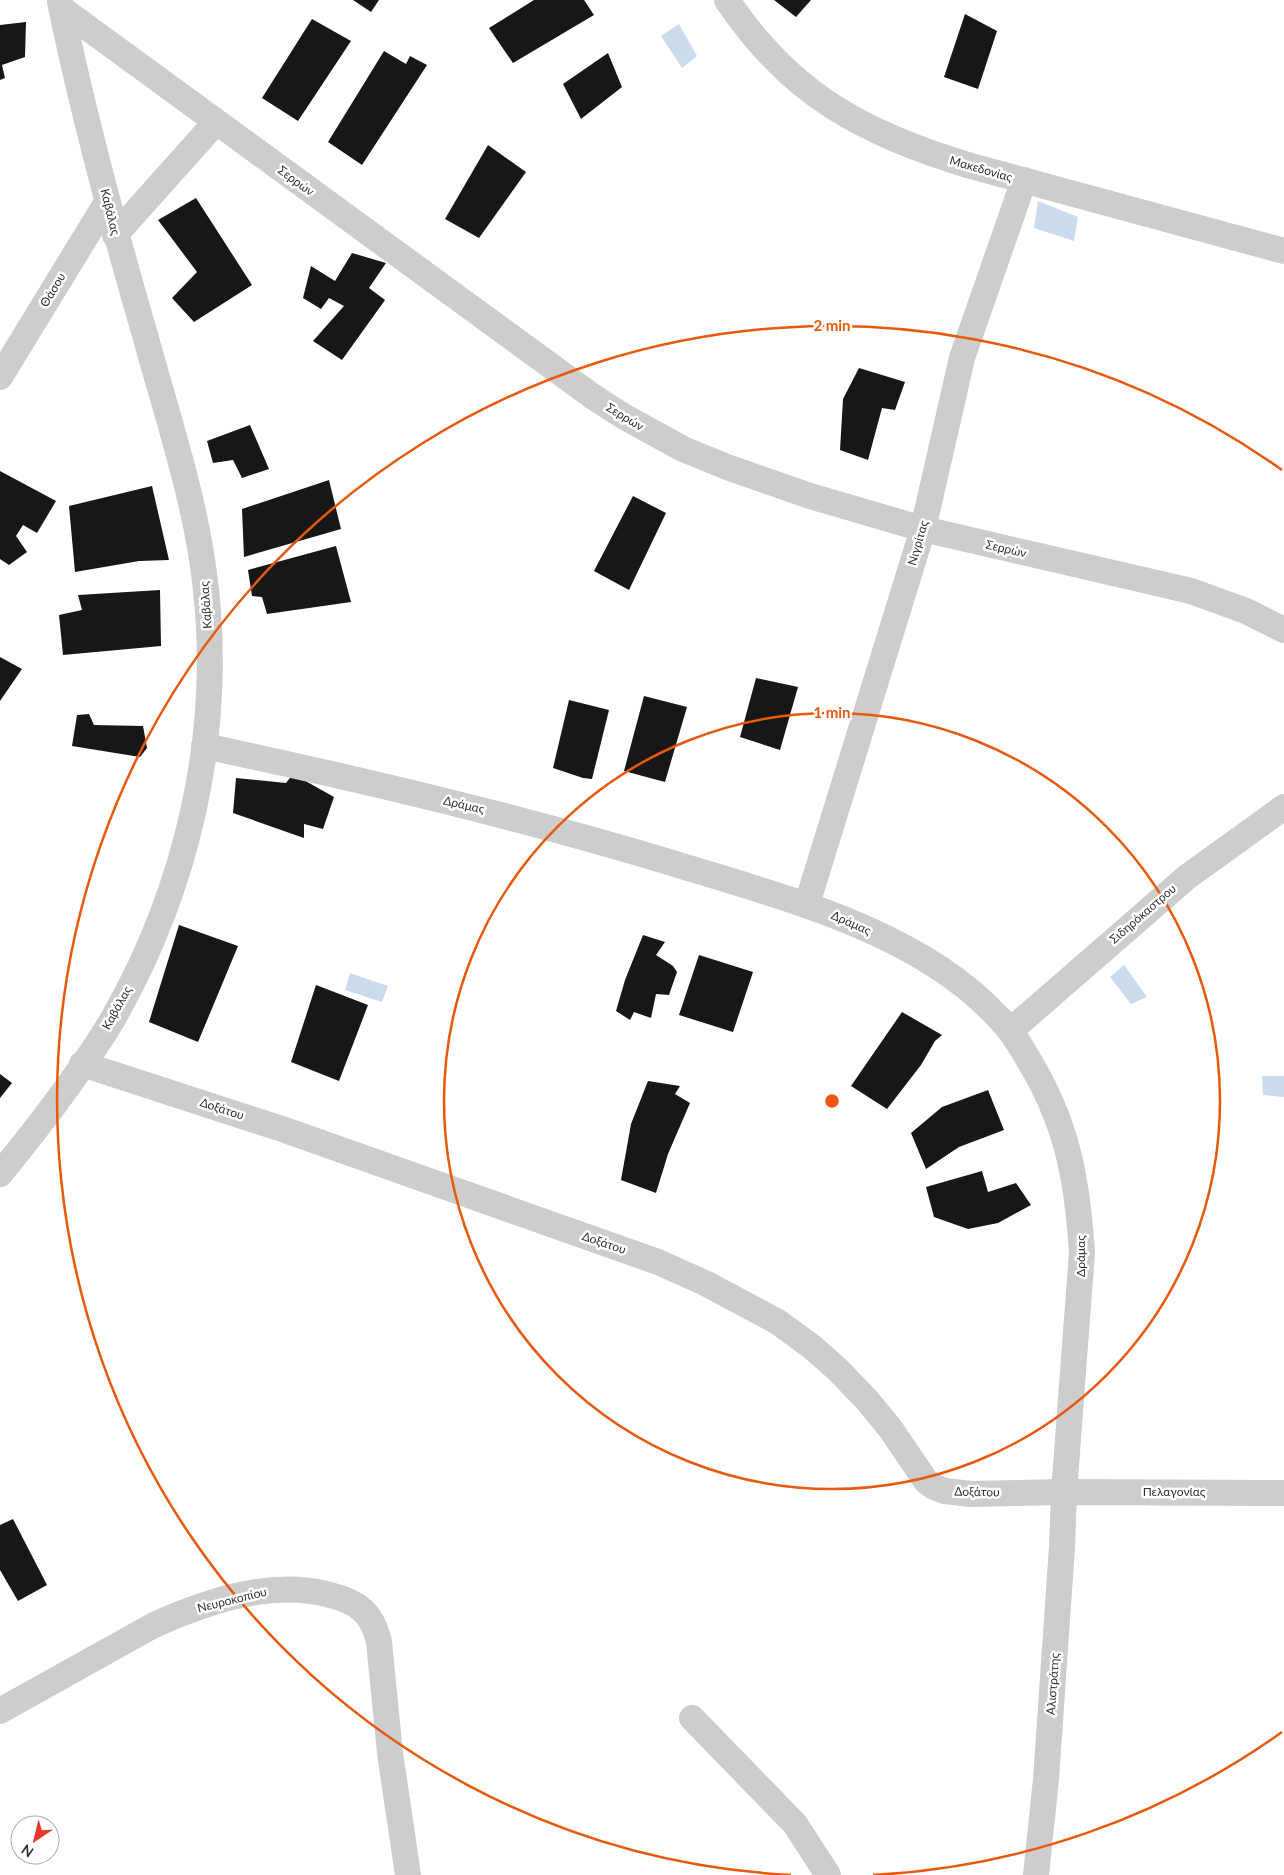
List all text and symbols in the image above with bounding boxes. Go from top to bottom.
street label: Μακεδονίας [948,152,1015,185]
street label: Σερρών [275,162,317,199]
street label: Καβάλας [97,187,124,237]
street label: Θάσου [37,270,69,310]
text: 2 min [813,316,851,334]
street label: Σερρών [604,400,647,434]
street label: Νιγρίτας [904,518,931,567]
street label: Σερρών [984,537,1028,560]
street label: Καβάλας [196,580,215,629]
text: 1 min [813,703,851,721]
street label: Δράμας [442,793,487,817]
street label: Σιδηρόκαστρου [1106,881,1179,947]
street label: Δράμας [829,907,874,938]
street label: Καβάλας [98,983,135,1032]
centre of rings [823,1092,841,1110]
street label: Δοξάτου [198,1094,246,1123]
street label: Δοξάτου [580,1228,628,1257]
street label: Δράμας [1073,1235,1088,1277]
street label: Δοξάτου [954,1484,1000,1499]
street label: Πελαγονίας [1143,1484,1206,1499]
street label: Νευροκοπίου [196,1584,268,1615]
street label: Αλιστράτης [1043,1652,1062,1716]
north arrow [10,1815,60,1865]
text: N [18,1841,37,1861]

